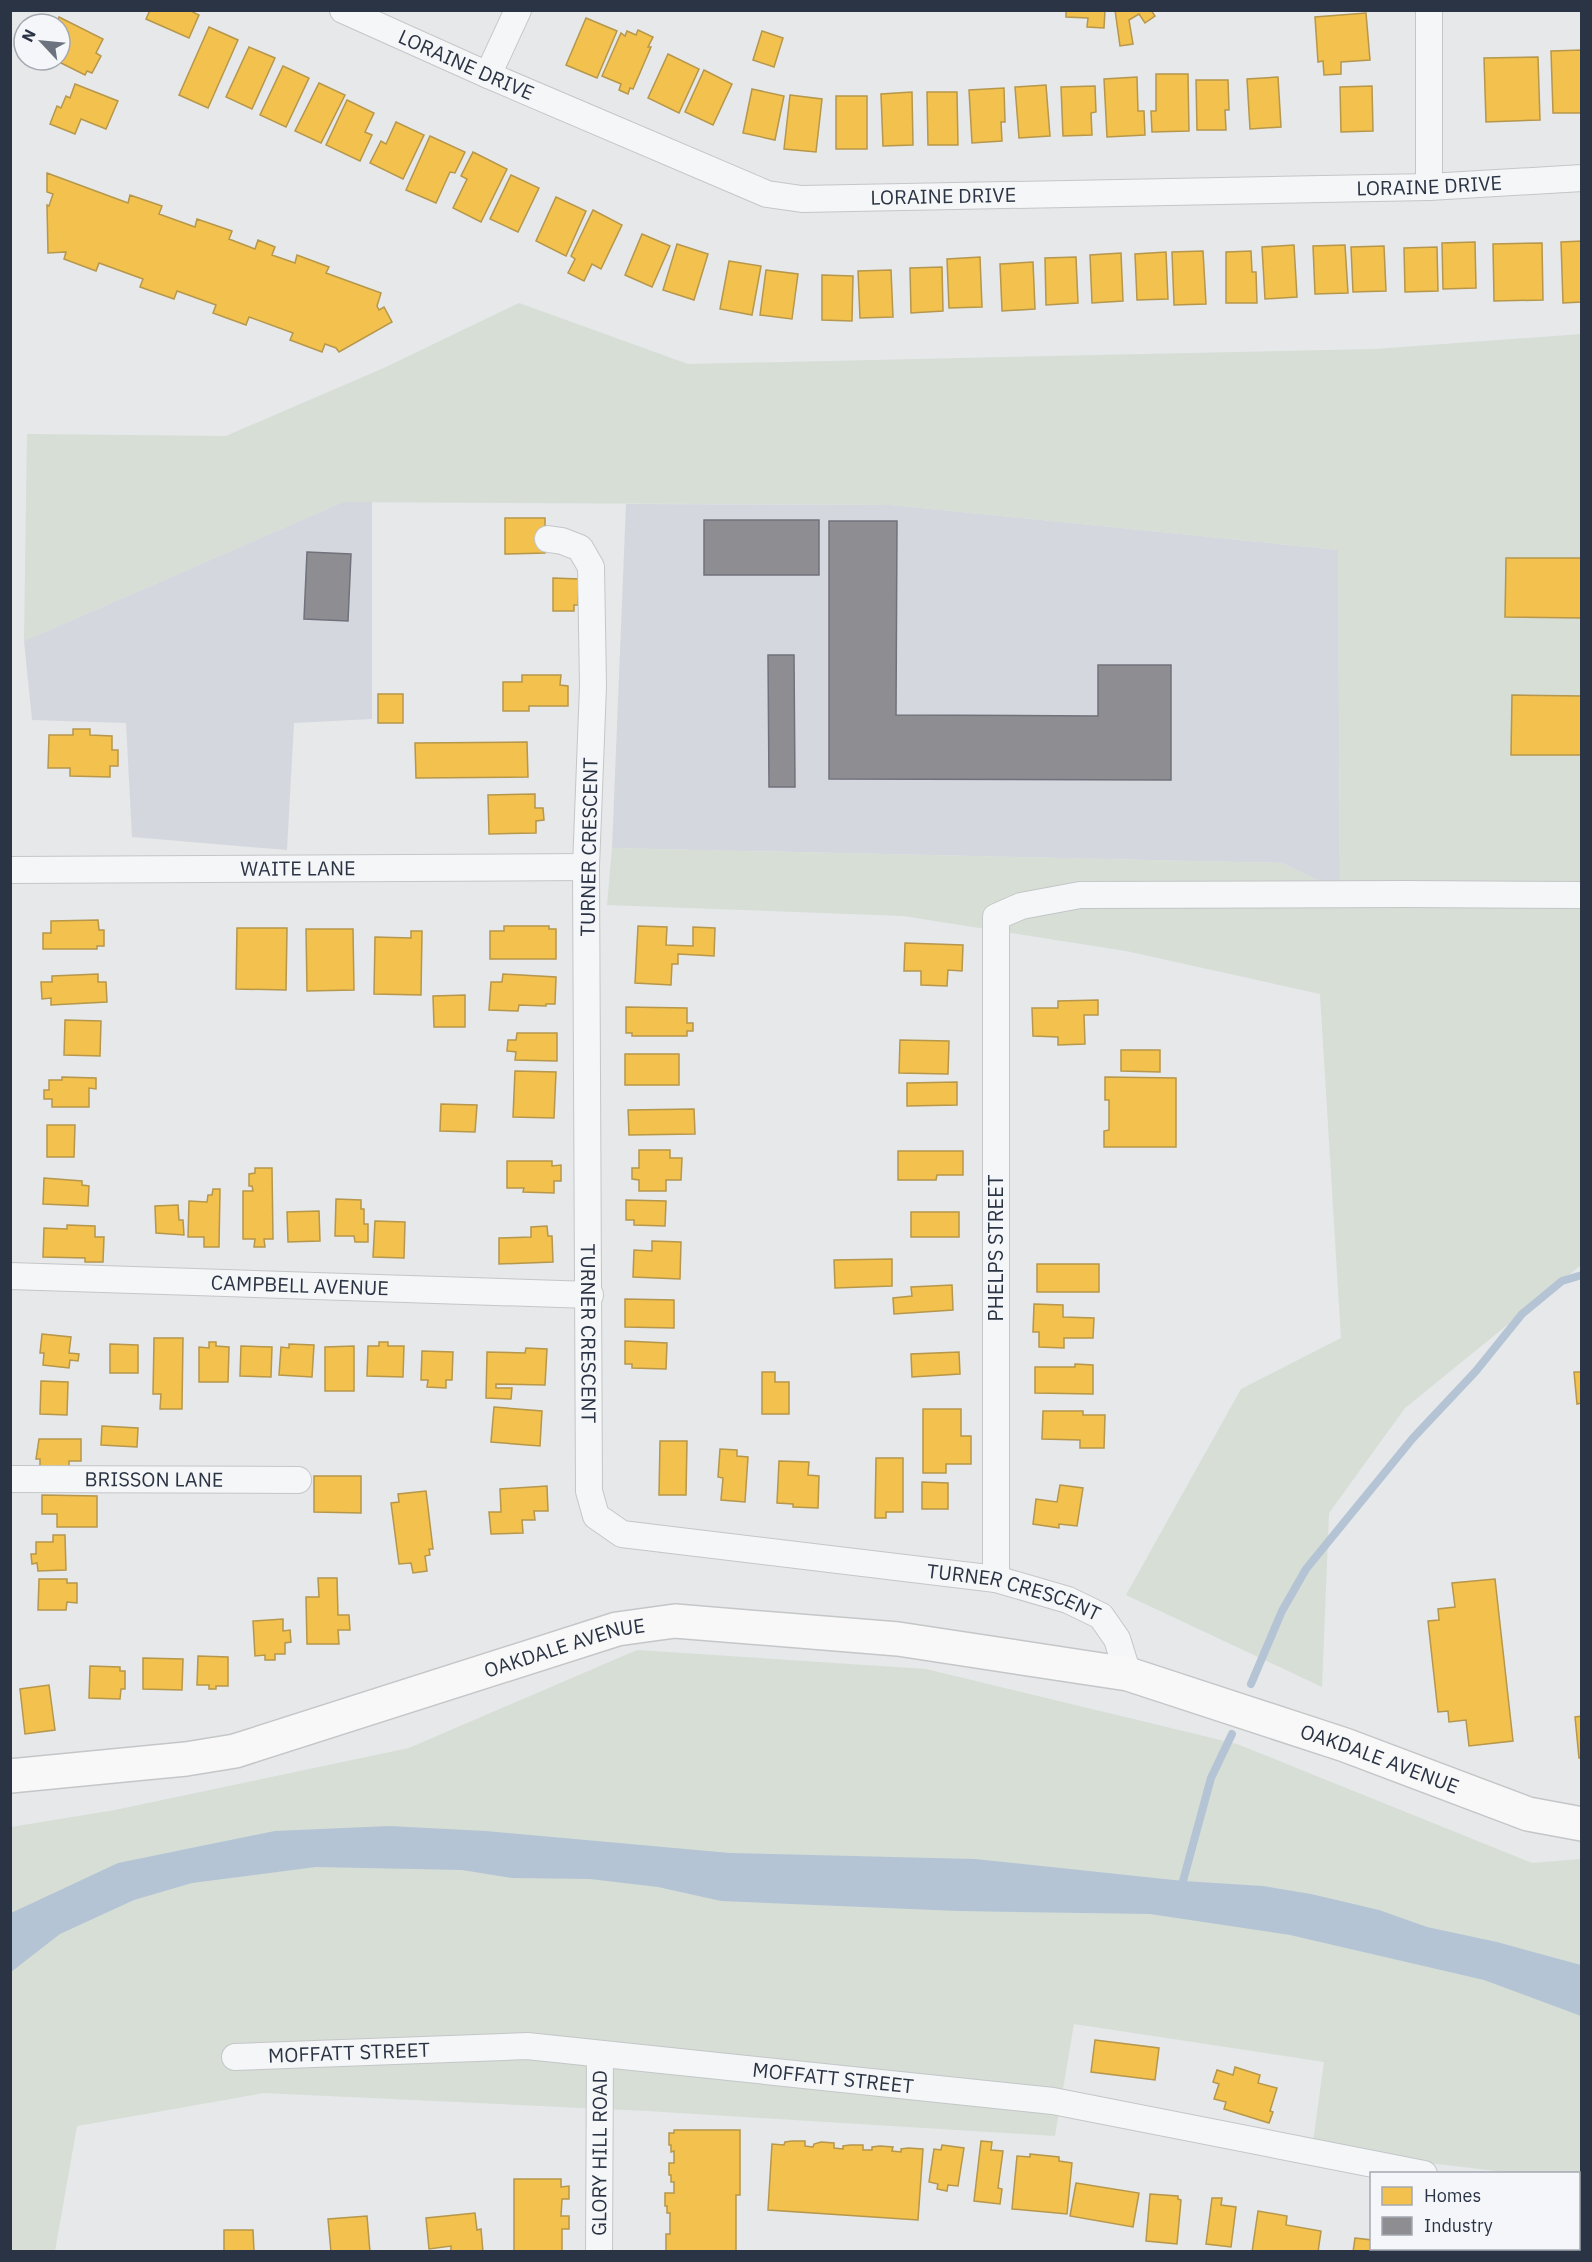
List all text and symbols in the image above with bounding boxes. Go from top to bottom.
north arrow [12,12,72,72]
street label: LORAINE DRIVE [394,23,539,106]
text: N [17,26,40,45]
street label: LORAINE DRIVE [1356,169,1503,201]
street label: LORAINE DRIVE [870,181,1017,211]
street label: TURNER CRESCENT [573,757,604,937]
street label: WAITE LANE [240,854,356,882]
street label: PHELPS STREET [982,1175,1009,1321]
street label: TURNER CRESCENT [575,1244,603,1423]
street label: CAMPBELL AVENUE [210,1269,389,1301]
street label: BRISSON LANE [84,1465,224,1493]
street label: TURNER CRESCENT [925,1557,1105,1627]
street label: OAKDALE AVENUE [480,1611,647,1684]
street label: OAKDALE AVENUE [1297,1717,1463,1800]
street label: MOFFATT STREET [267,2036,430,2069]
street label: MOFFATT STREET [751,2056,915,2099]
street label: GLORY HILL ROAD [585,2070,613,2236]
legend [1370,2172,1580,2250]
text: Homes [1424,2184,1481,2207]
text: Industry [1424,2214,1493,2237]

